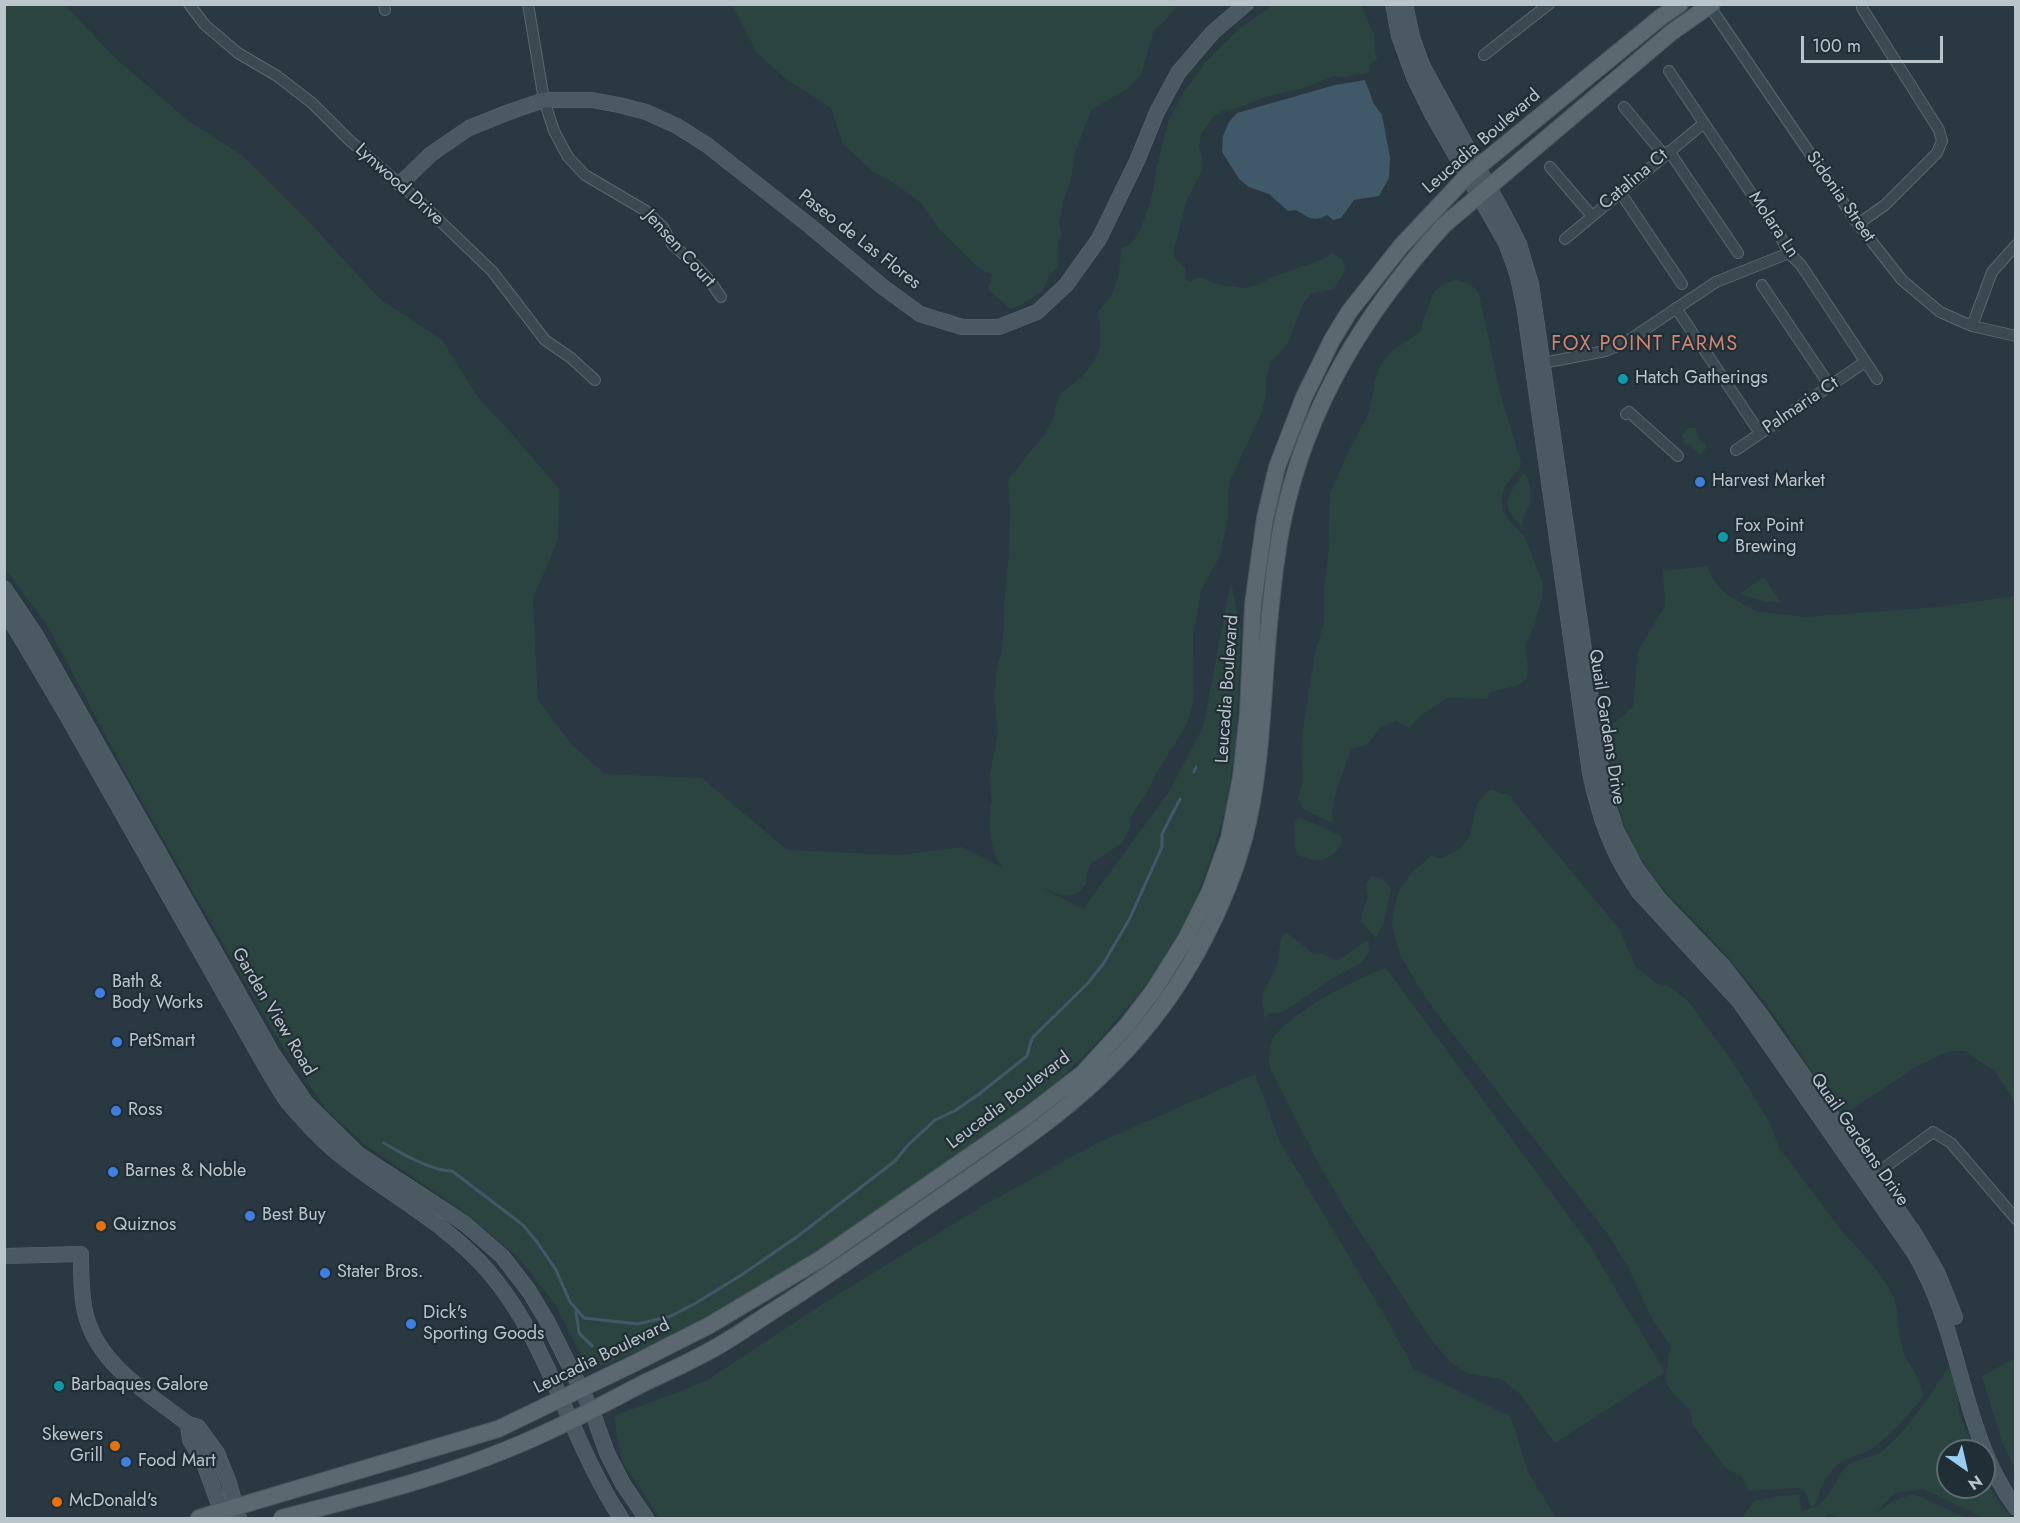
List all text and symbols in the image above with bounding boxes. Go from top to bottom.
scale bar [1804,24,1946,62]
text: 100 m [1812,33,1861,59]
street label: Leucadia Boulevard [1419,85,1545,199]
street label: Lynwood Drive [350,140,448,230]
street label: Catalina Ct [1595,145,1673,215]
street label: Sidonia Street [1801,147,1879,247]
street label: Paseo de Las Flores [793,185,925,295]
street label: Molara Ln [1743,188,1803,262]
street label: Jensen Court [639,206,719,292]
district label: FOX POINT FARMS [1551,333,1739,357]
place label: Hatch Gatherings [1635,368,1768,390]
marker: Hatch Gatherings [1616,372,1630,386]
street label: Palmaria Ct [1759,373,1843,439]
place label: Harvest Market [1712,471,1825,493]
marker: Harvest Market [1693,475,1707,489]
place label: Fox Point Brewing [1735,516,1804,558]
marker: Fox Point Brewing [1716,530,1730,544]
street label: Leucadia Boulevard [1212,614,1244,764]
street label: Quail Gardens Drive [1583,648,1629,806]
street label: Garden View Road [226,944,320,1080]
place label: Bath & Body Works [112,972,203,1014]
marker: Bath & Body Works [93,986,107,1000]
place label: PetSmart [129,1031,195,1053]
marker: PetSmart [110,1035,124,1049]
street label: Leucadia Boulevard [943,1048,1075,1154]
street label: Quail Gardens Drive [1805,1070,1913,1210]
place label: Ross [128,1100,162,1122]
marker: Ross [109,1104,123,1118]
place label: Barnes & Noble [125,1161,246,1183]
marker: Barnes & Noble [106,1165,120,1179]
place label: Best Buy [262,1205,326,1227]
marker: Best Buy [243,1209,257,1223]
place label: Quiznos [113,1215,176,1237]
marker: Quiznos [94,1219,108,1233]
place label: Stater Bros. [337,1262,423,1284]
marker: Stater Bros. [318,1266,332,1280]
place label: Dick's Sporting Goods [423,1303,544,1346]
street label: Leucadia Boulevard [531,1315,673,1399]
marker: Dick's Sporting Goods [404,1317,418,1331]
place label: Barbaques Galore [71,1375,208,1397]
marker: Barbaques Galore [52,1379,66,1393]
place label: Skewers Grill [42,1425,103,1468]
marker: Skewers Grill [108,1439,122,1453]
north arrow [1936,1439,1996,1499]
place label: Food Mart [138,1451,216,1473]
marker: Food Mart [119,1455,133,1469]
text: N [1964,1470,1987,1496]
place label: McDonald's [69,1491,157,1513]
marker: McDonald's [50,1495,64,1509]

